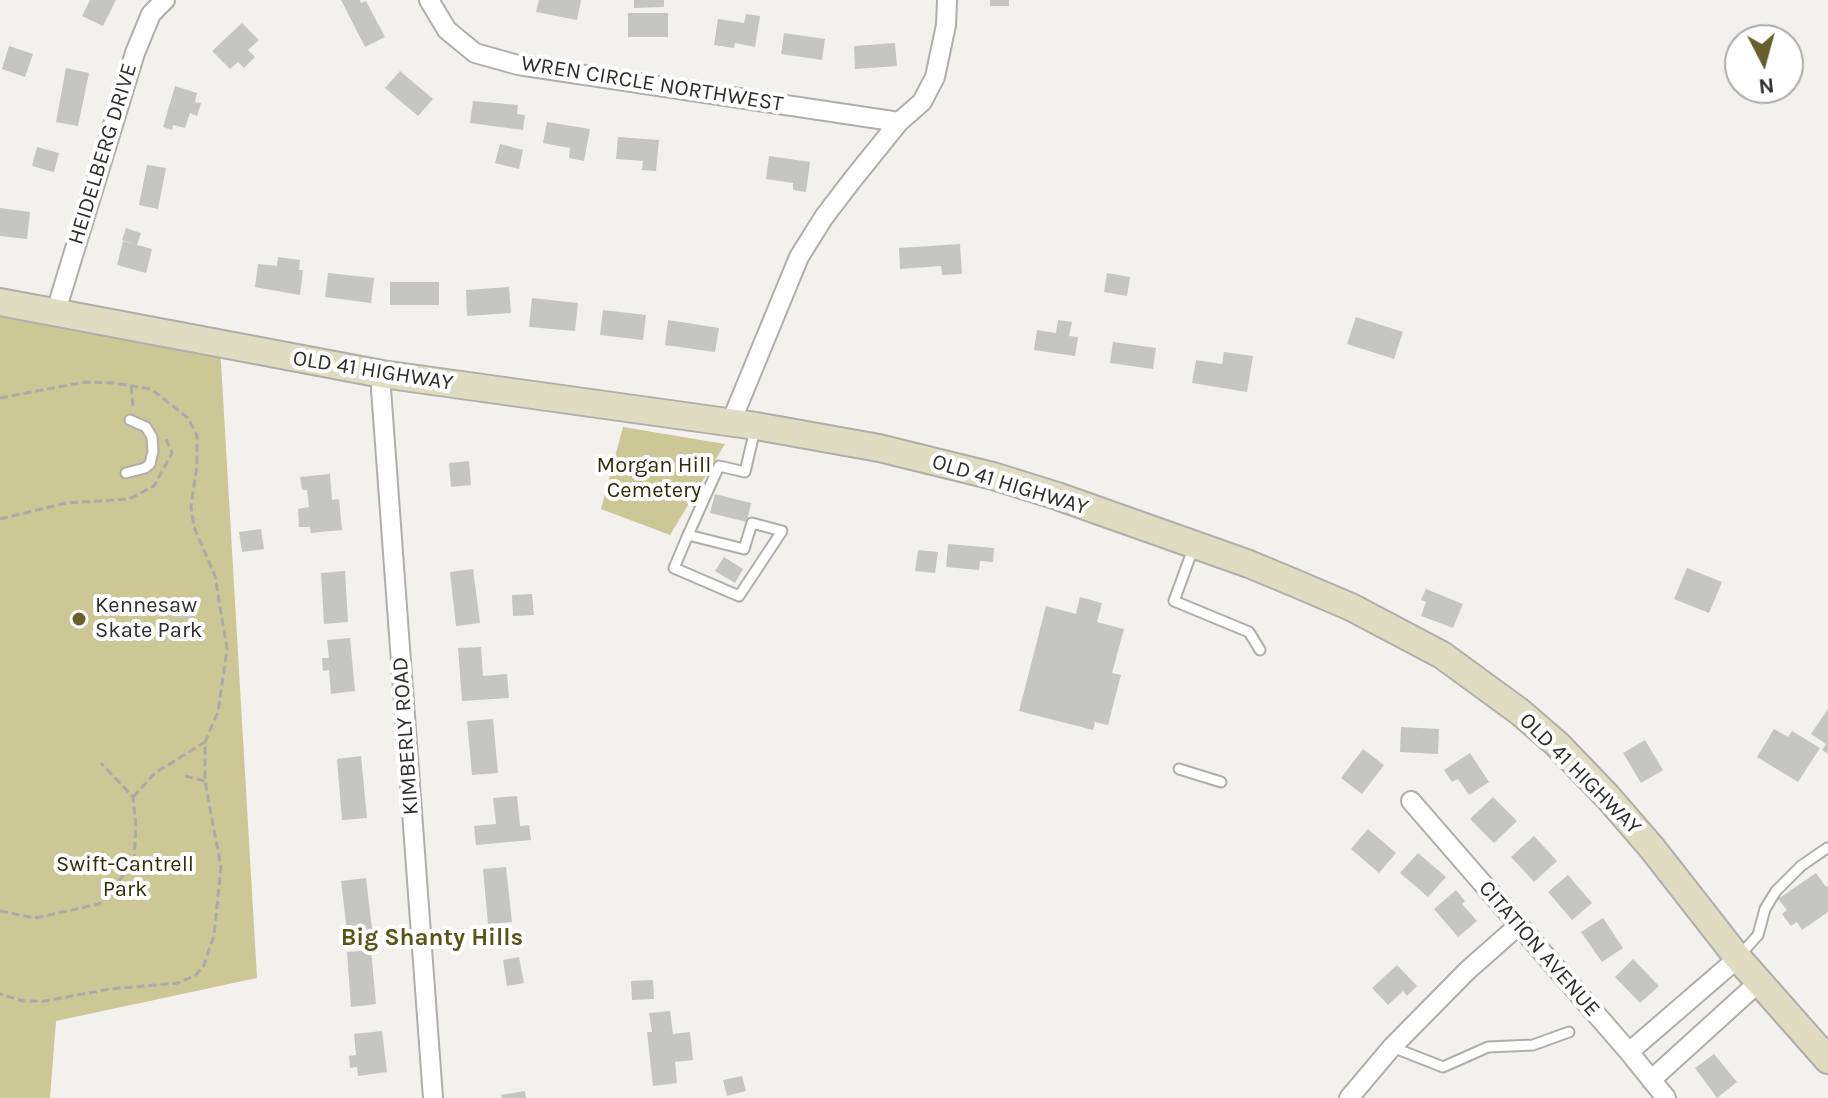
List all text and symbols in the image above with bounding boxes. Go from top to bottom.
north arrow [1724,24,1804,104]
street label: WREN CIRCLE NORTHWEST [519,50,785,118]
street label: HEIDELBERG DRIVE [63,60,143,248]
text: N [1757,72,1776,100]
street label: OLD 41 HIGHWAY [291,345,455,397]
street label: OLD 41 HIGHWAY [929,449,1091,521]
park label: Morgan Hill Cemetery [597,453,711,504]
place label: Kennesaw Skate Park [95,593,202,644]
marker: Kennesaw Skate Park [70,610,88,628]
street label: KIMBERLY ROAD [387,656,425,816]
street label: OLD 41 HIGHWAY [1513,707,1647,841]
park label: Swift-Cantrell Park [56,852,194,904]
street label: CITATION AVENUE [1473,876,1605,1022]
district label: Big Shanty Hills [341,924,523,952]

